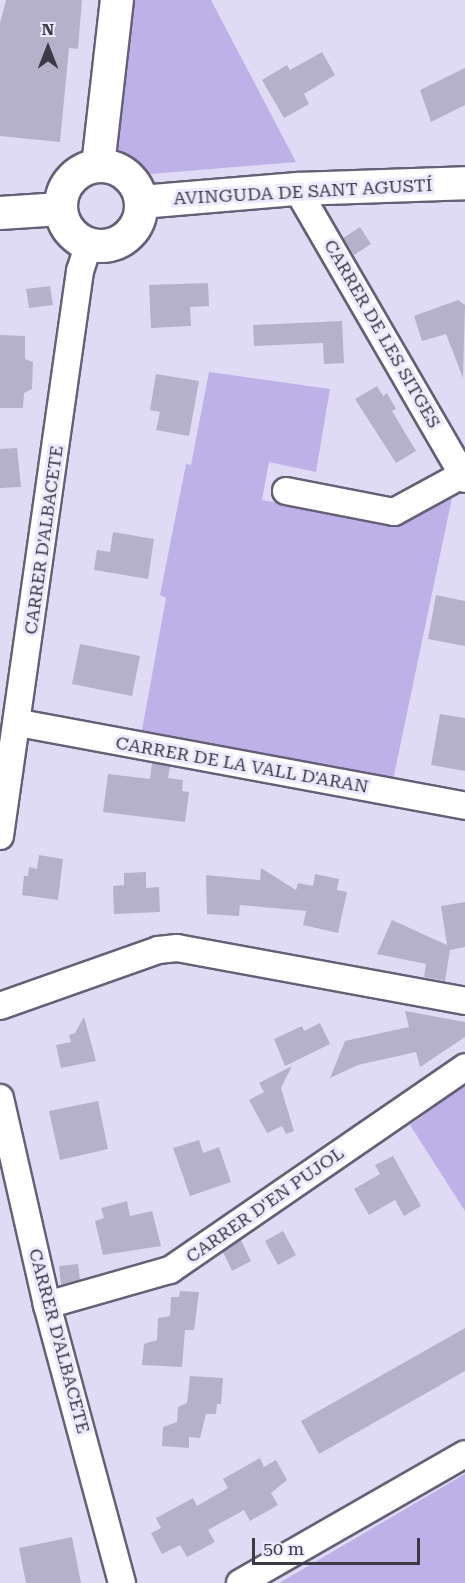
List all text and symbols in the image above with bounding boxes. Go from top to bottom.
north arrow [18,18,78,78]
text: N [42,20,54,39]
street label: AVINGUDA DE SANT AGUSTÍ [173,174,433,210]
street label: CARRER DE LES SITGES [319,236,445,432]
street label: CARRER D'ALBACETE [20,444,68,636]
street label: CARRER DE LA VALL D'ARAN [114,732,370,798]
street label: CARRER D'EN PUJOL [182,1142,348,1268]
street label: CARRER D'ALBACETE [24,1246,94,1436]
scale bar [255,1526,423,1564]
text: 50 m [263,1538,304,1559]

